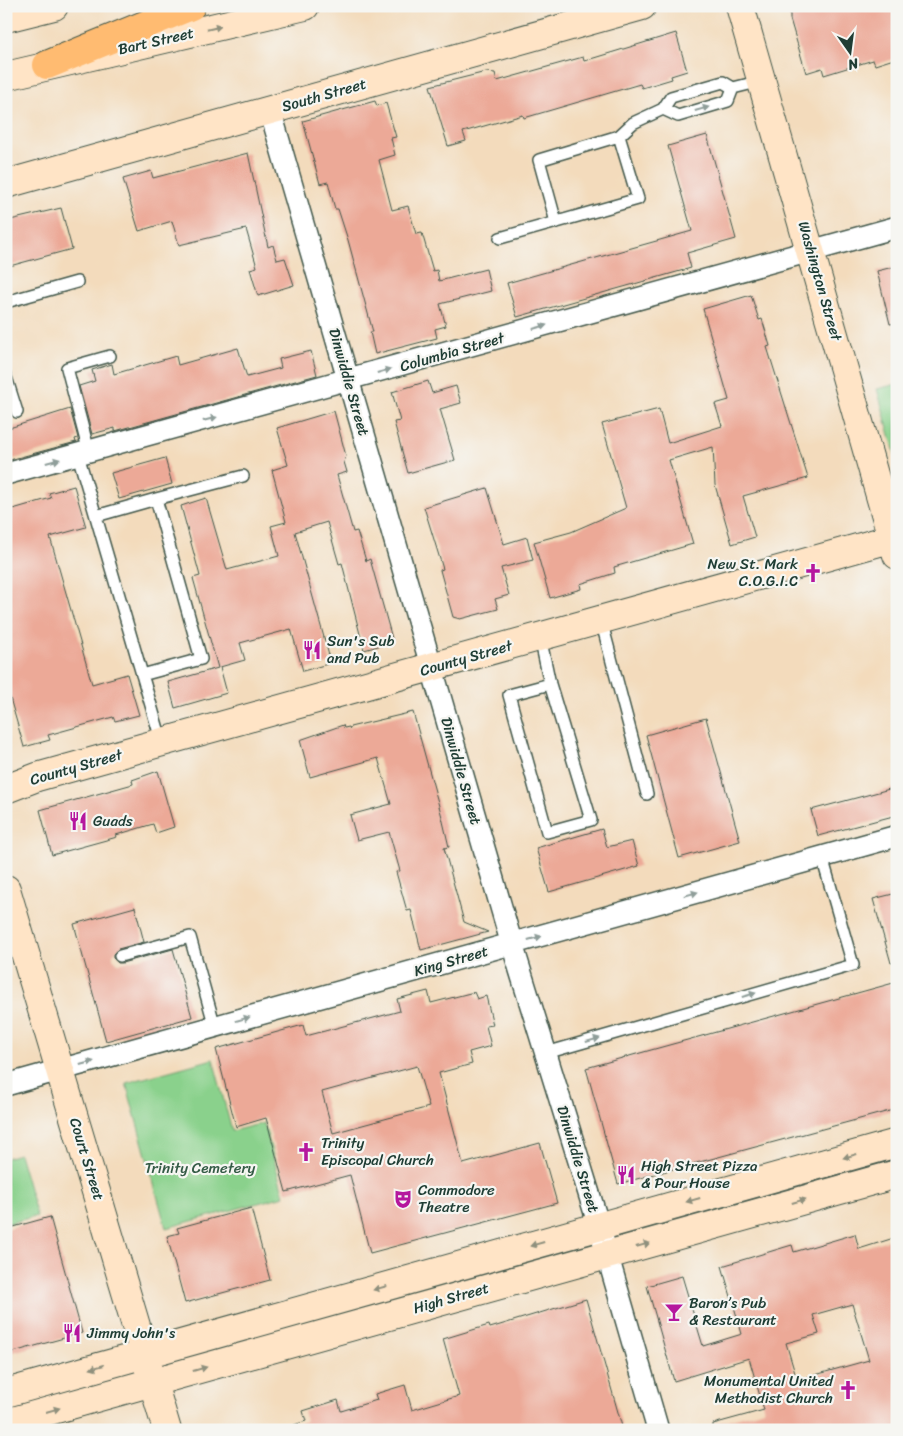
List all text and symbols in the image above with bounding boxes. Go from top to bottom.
street label: Bart Street [115,20,197,62]
one-way arrow [207,24,222,32]
north arrow [826,28,876,78]
text: N [845,51,862,78]
street label: South Street [279,70,370,119]
one-way arrow [695,104,710,112]
street label: Washington Street [791,218,850,345]
one-way arrow [533,323,548,331]
street label: Columbia Street [397,324,508,379]
street label: Dinwiddie Street [321,325,377,439]
one-way arrow [376,367,391,375]
one-way arrow [203,414,218,422]
one-way arrow [46,457,61,465]
place label: New St. Mark C.O.G.I.C [707,551,799,594]
church icon: New St. Mark C.O.G.I.C [802,562,824,584]
place label: Sun's Sub and Pub [327,628,394,671]
street label: County Street [417,632,516,684]
restaurant icon: Sun's Sub and Pub [301,639,323,661]
street label: Dinwiddie Street [433,714,489,828]
street label: County Street [27,741,126,793]
place label: Guads [93,808,133,834]
restaurant icon: Guads [67,810,89,832]
one-way arrow [684,889,699,897]
one-way arrow [527,933,542,941]
street label: King Street [411,938,492,984]
one-way arrow [741,991,756,999]
one-way arrow [236,1015,251,1023]
one-way arrow [585,1035,600,1043]
one-way arrow [79,1058,94,1066]
street label: Dinwiddie Street [549,1102,607,1216]
street label: Court Street [62,1114,112,1204]
place label: Trinity Episcopal Church [321,1130,434,1173]
church icon: Trinity Episcopal Church [295,1141,317,1163]
place label: High Street Pizza & Pour House [641,1153,758,1196]
one-way arrow [842,1153,857,1161]
park label: Trinity Cemetery [145,1155,256,1181]
restaurant icon: High Street Pizza & Pour House [615,1164,637,1186]
place label: Commodore Theatre [418,1177,495,1220]
theatre icon: Commodore Theatre [392,1188,414,1210]
one-way arrow [792,1196,807,1204]
one-way arrow [686,1197,701,1205]
one-way arrow [529,1240,544,1248]
one-way arrow [635,1240,650,1248]
street label: High Street [410,1275,492,1321]
one-way arrow [373,1284,388,1292]
place label: Baron’s Pub & Restaurant [689,1290,777,1333]
bar icon: Baron’s Pub & Restaurant [663,1301,685,1323]
place label: Jimmy John's [86,1320,176,1346]
restaurant icon: Jimmy John's [61,1322,83,1344]
one-way arrow [90,1363,105,1371]
one-way arrow [192,1364,207,1372]
place label: Monumental United Methodist Church [704,1368,834,1411]
church icon: Monumental United Methodist Church [837,1379,859,1401]
one-way arrow [46,1405,61,1413]

